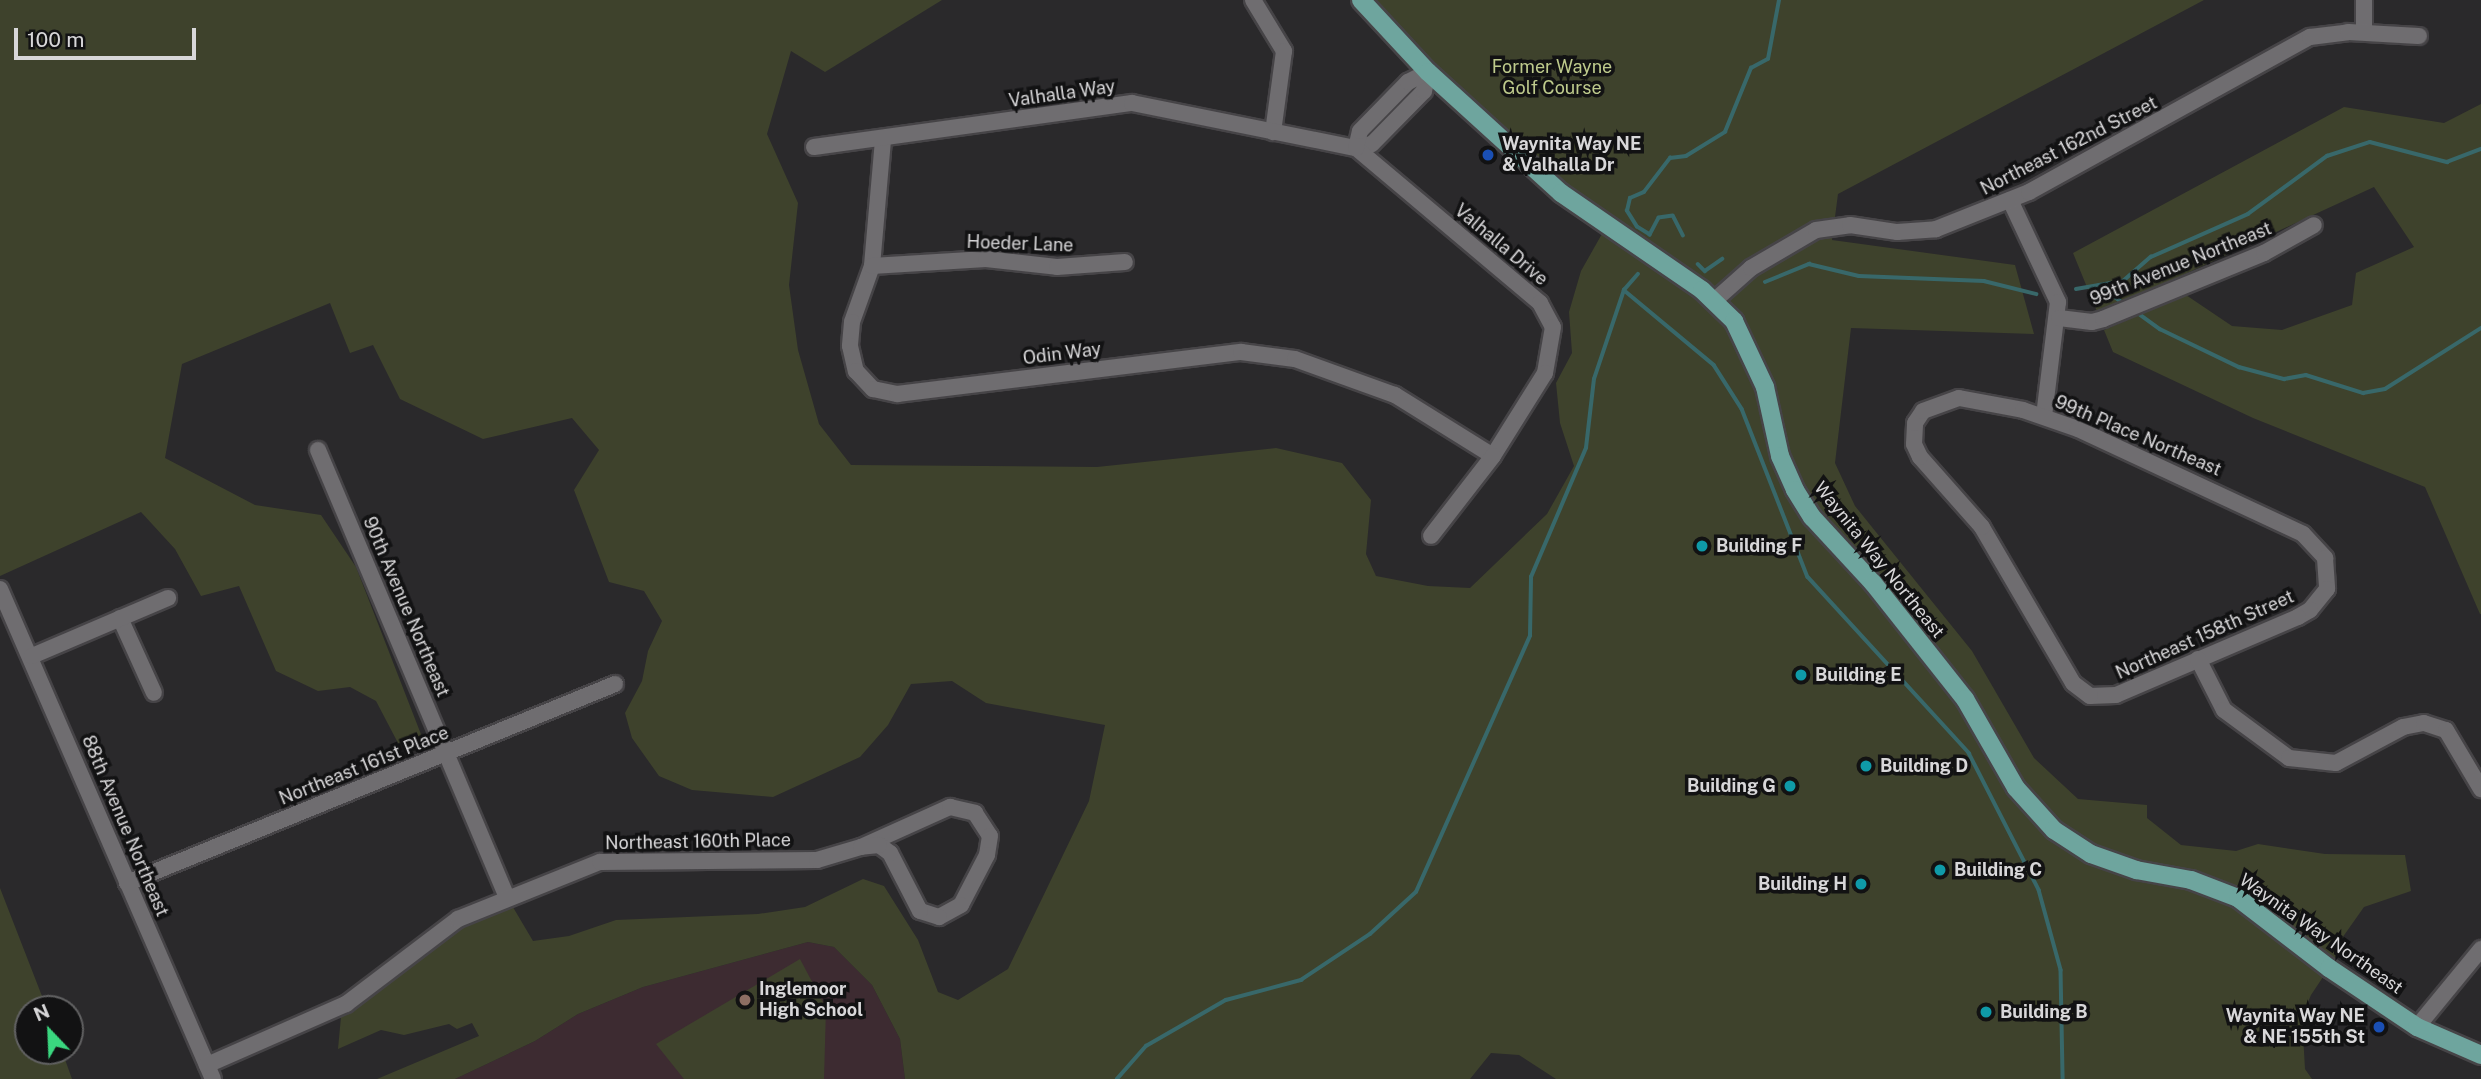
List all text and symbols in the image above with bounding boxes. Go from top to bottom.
scale bar [18,14,200,58]
text: 100 m [27,27,84,52]
park label: Former Wayne Golf Course [1491,57,1613,100]
street label: Valhalla Way [1007,76,1117,112]
street label: Northeast 162nd Street [1977,92,2161,200]
place label: Waynita Way NE & Valhalla Dr [1502,134,1642,176]
marker: Waynita Way NE & Valhalla Dr [1480,147,1496,163]
street label: Valhalla Drive [1450,200,1552,290]
street label: 99th Avenue Northeast [2087,218,2275,310]
street label: Hoeder Lane [966,231,1074,257]
street label: Odin Way [1022,338,1102,370]
street label: 99th Place Northeast [2051,391,2225,481]
street label: Waynita Way Northeast [1809,477,1949,643]
street label: 90th Avenue Northeast [358,514,454,700]
place label: Building F [1716,535,1802,557]
marker: Building F [1694,538,1710,554]
street label: Northeast 158th Street [2113,586,2297,684]
place label: Building E [1815,664,1902,686]
marker: Building E [1793,667,1809,683]
street label: Northeast 161st Place [276,722,452,810]
street label: 88th Avenue Northeast [77,732,173,920]
place label: Building D [1880,755,1968,777]
marker: Building D [1858,758,1874,774]
place label: Building G [1687,775,1776,797]
marker: Building G [1782,778,1798,794]
street label: Northeast 160th Place [605,830,791,854]
place label: Building C [1954,859,2042,881]
marker: Building C [1932,862,1948,878]
street label: Waynita Way Northeast [2235,869,2407,999]
place label: Building H [1758,873,1847,895]
marker: Building H [1853,876,1869,892]
place label: Inglemoor High School [759,979,863,1021]
marker: Inglemoor High School [737,992,753,1008]
north arrow [14,995,84,1065]
text: N [30,999,53,1026]
place label: Building B [2000,1001,2088,1023]
marker: Building B [1978,1004,1994,1020]
place label: Waynita Way NE & NE 155th St [2225,1006,2365,1048]
marker: Waynita Way NE & NE 155th St [2371,1019,2387,1035]

